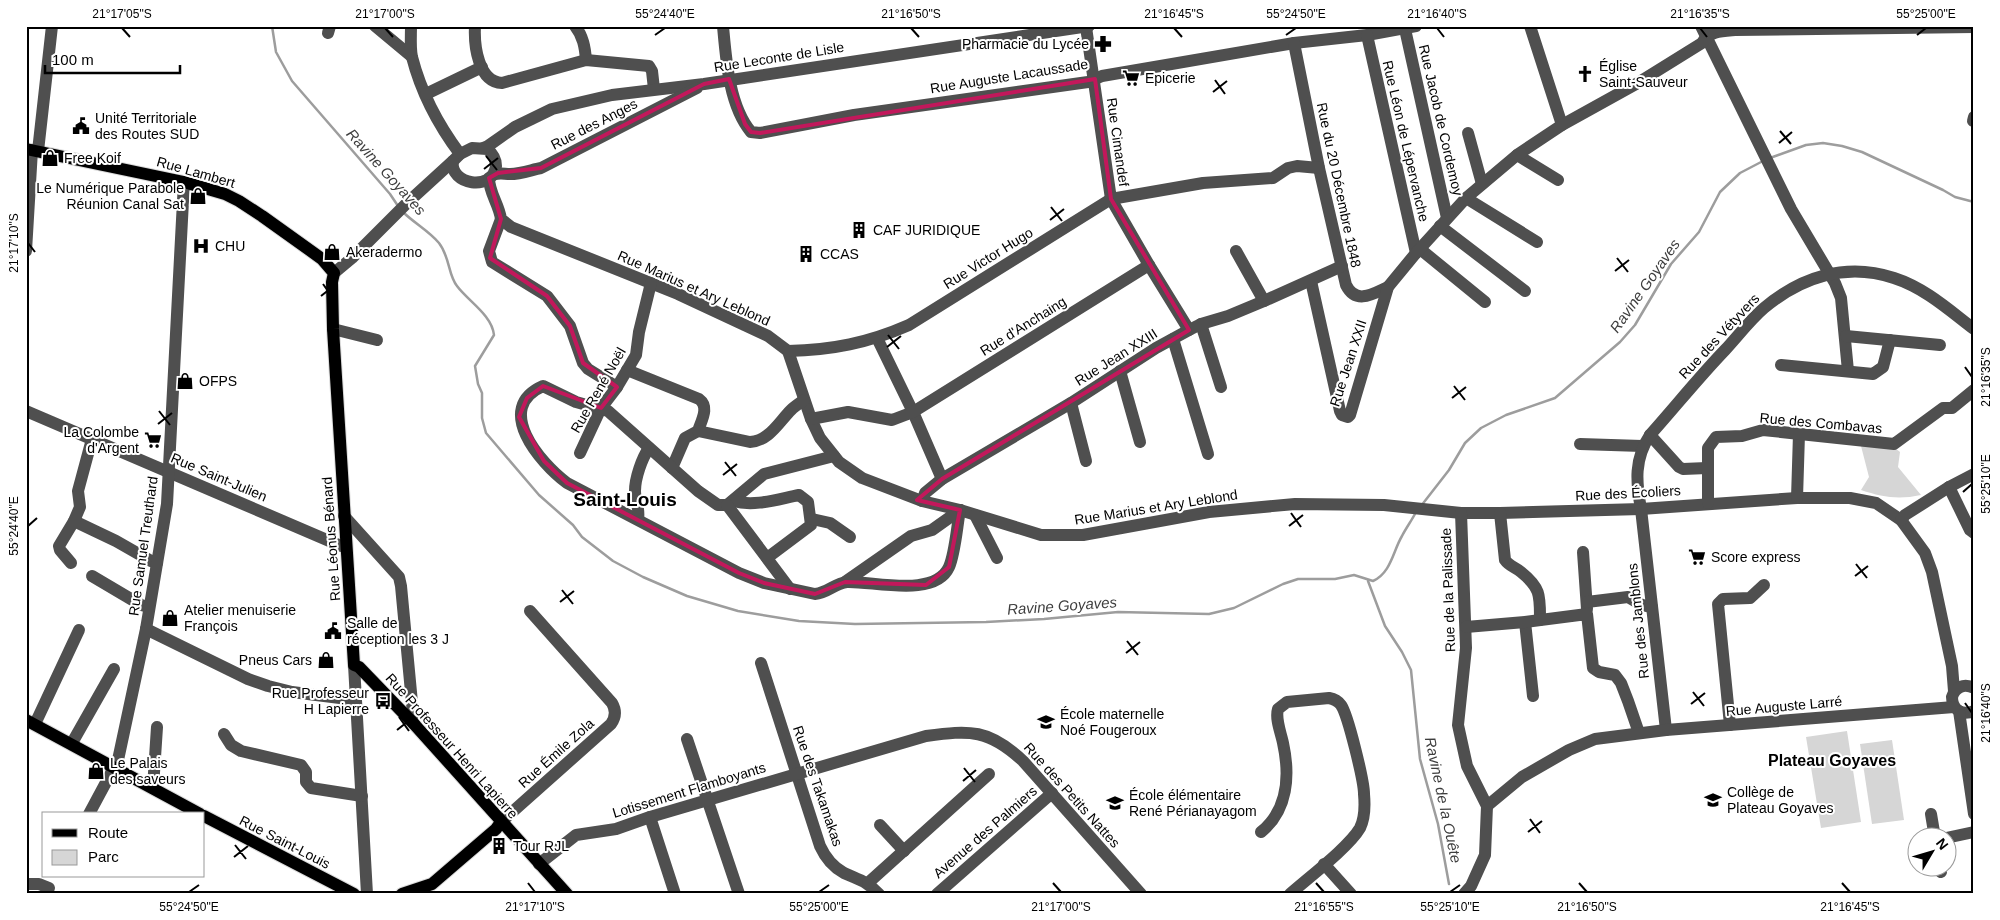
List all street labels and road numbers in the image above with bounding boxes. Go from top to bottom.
street label: Rue Leconte de Lisle [713,39,845,75]
street label: Rue Jacob de Cordemoy [1416,43,1466,197]
street label: Rue Auguste Lacaussade [929,56,1089,96]
street label: Rue Léon de Lépervanche [1380,59,1432,223]
street label: Rue des Anges [548,95,640,153]
street label: Rue Cimandef [1104,97,1132,188]
street label: Rue du 20 Décembre 1848 [1314,101,1364,269]
street label: Rue Lambert [155,153,237,191]
street label: Rue Victor Hugo [940,224,1036,292]
street label: Rue Marius et Ary Leblond [615,247,773,329]
street label: Rue des Vétyvers [1675,290,1763,382]
street label: Rue d'Anchaing [977,293,1069,359]
street label: Rue Jean XXII [1326,318,1370,408]
street label: Rue Jean XXIII [1072,325,1160,389]
street label: Rue René Noël [567,345,629,435]
street label: Rue des Combavas [1759,410,1883,436]
street label: Rue Saint-Julien [169,450,269,504]
street label: Rue Samuel Treuthard [125,475,161,617]
street label: Rue Léonus Bénard [319,476,343,602]
street label: Rue des Écoliers [1575,482,1681,504]
street label: Rue Marius et Ary Leblond [1073,486,1239,528]
street label: Rue de la Palissade [1438,527,1458,653]
street label: Rue des Jamblons [1624,563,1652,679]
street label: Rue Professeur Henri Lapierre [383,670,522,822]
street label: Rue Auguste Larré [1725,693,1843,719]
street label: Rue Émile Zola [515,715,597,791]
street label: Rue des Takamakas [790,724,846,848]
street label: Rue des Petits Nattes [1021,739,1123,851]
street label: Lotissement Flamboyants [610,759,768,821]
street label: Avenue des Palmiers [930,783,1040,881]
street label: Rue Saint-Louis [237,812,333,872]

